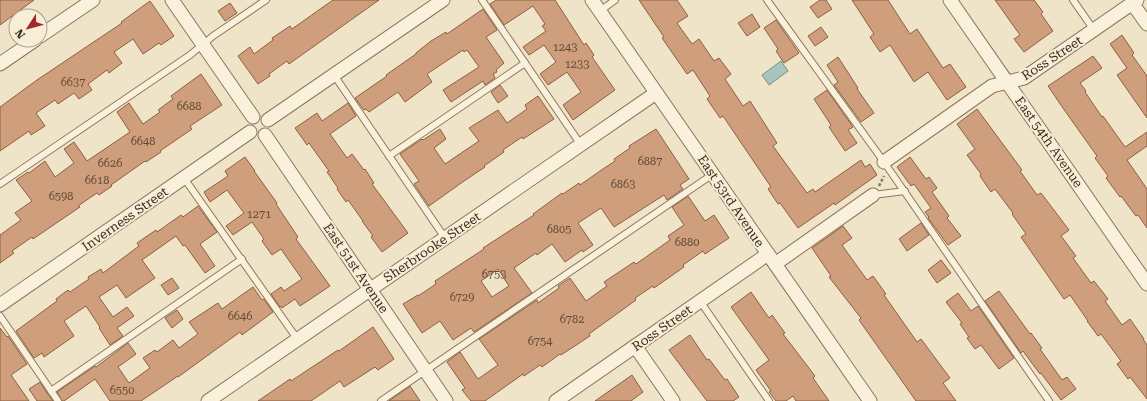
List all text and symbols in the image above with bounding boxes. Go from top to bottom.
north arrow [8,8,48,48]
text: N [12,26,28,41]
street label: Ross Street [1019,33,1085,83]
house number: 1243 [553,41,577,54]
house number: 1233 [565,58,589,71]
house number: 6637 [61,76,85,89]
street label: East 54th Avenue [1012,94,1086,190]
house number: 6688 [177,100,201,113]
house number: 6648 [131,135,155,148]
street label: East 53rd Avenue [695,152,767,250]
house number: 6887 [638,155,662,168]
house number: 6626 [98,157,122,170]
house number: 6618 [85,174,109,187]
house number: 6863 [611,178,635,191]
street label: Inverness Street [79,184,171,254]
house number: 6598 [49,190,73,203]
house number: 1271 [247,208,271,221]
street label: Sherbrooke Street [381,209,484,285]
street label: East 51st Avenue [320,220,392,316]
house number: 6805 [547,223,571,236]
house number: 6880 [675,236,699,249]
house number: 6753 [482,268,506,281]
house number: 6729 [450,291,474,304]
street label: Ross Street [629,302,695,354]
house number: 6646 [228,310,252,323]
house number: 6782 [560,313,584,326]
house number: 6754 [528,335,553,348]
house number: 6550 [110,384,134,397]

